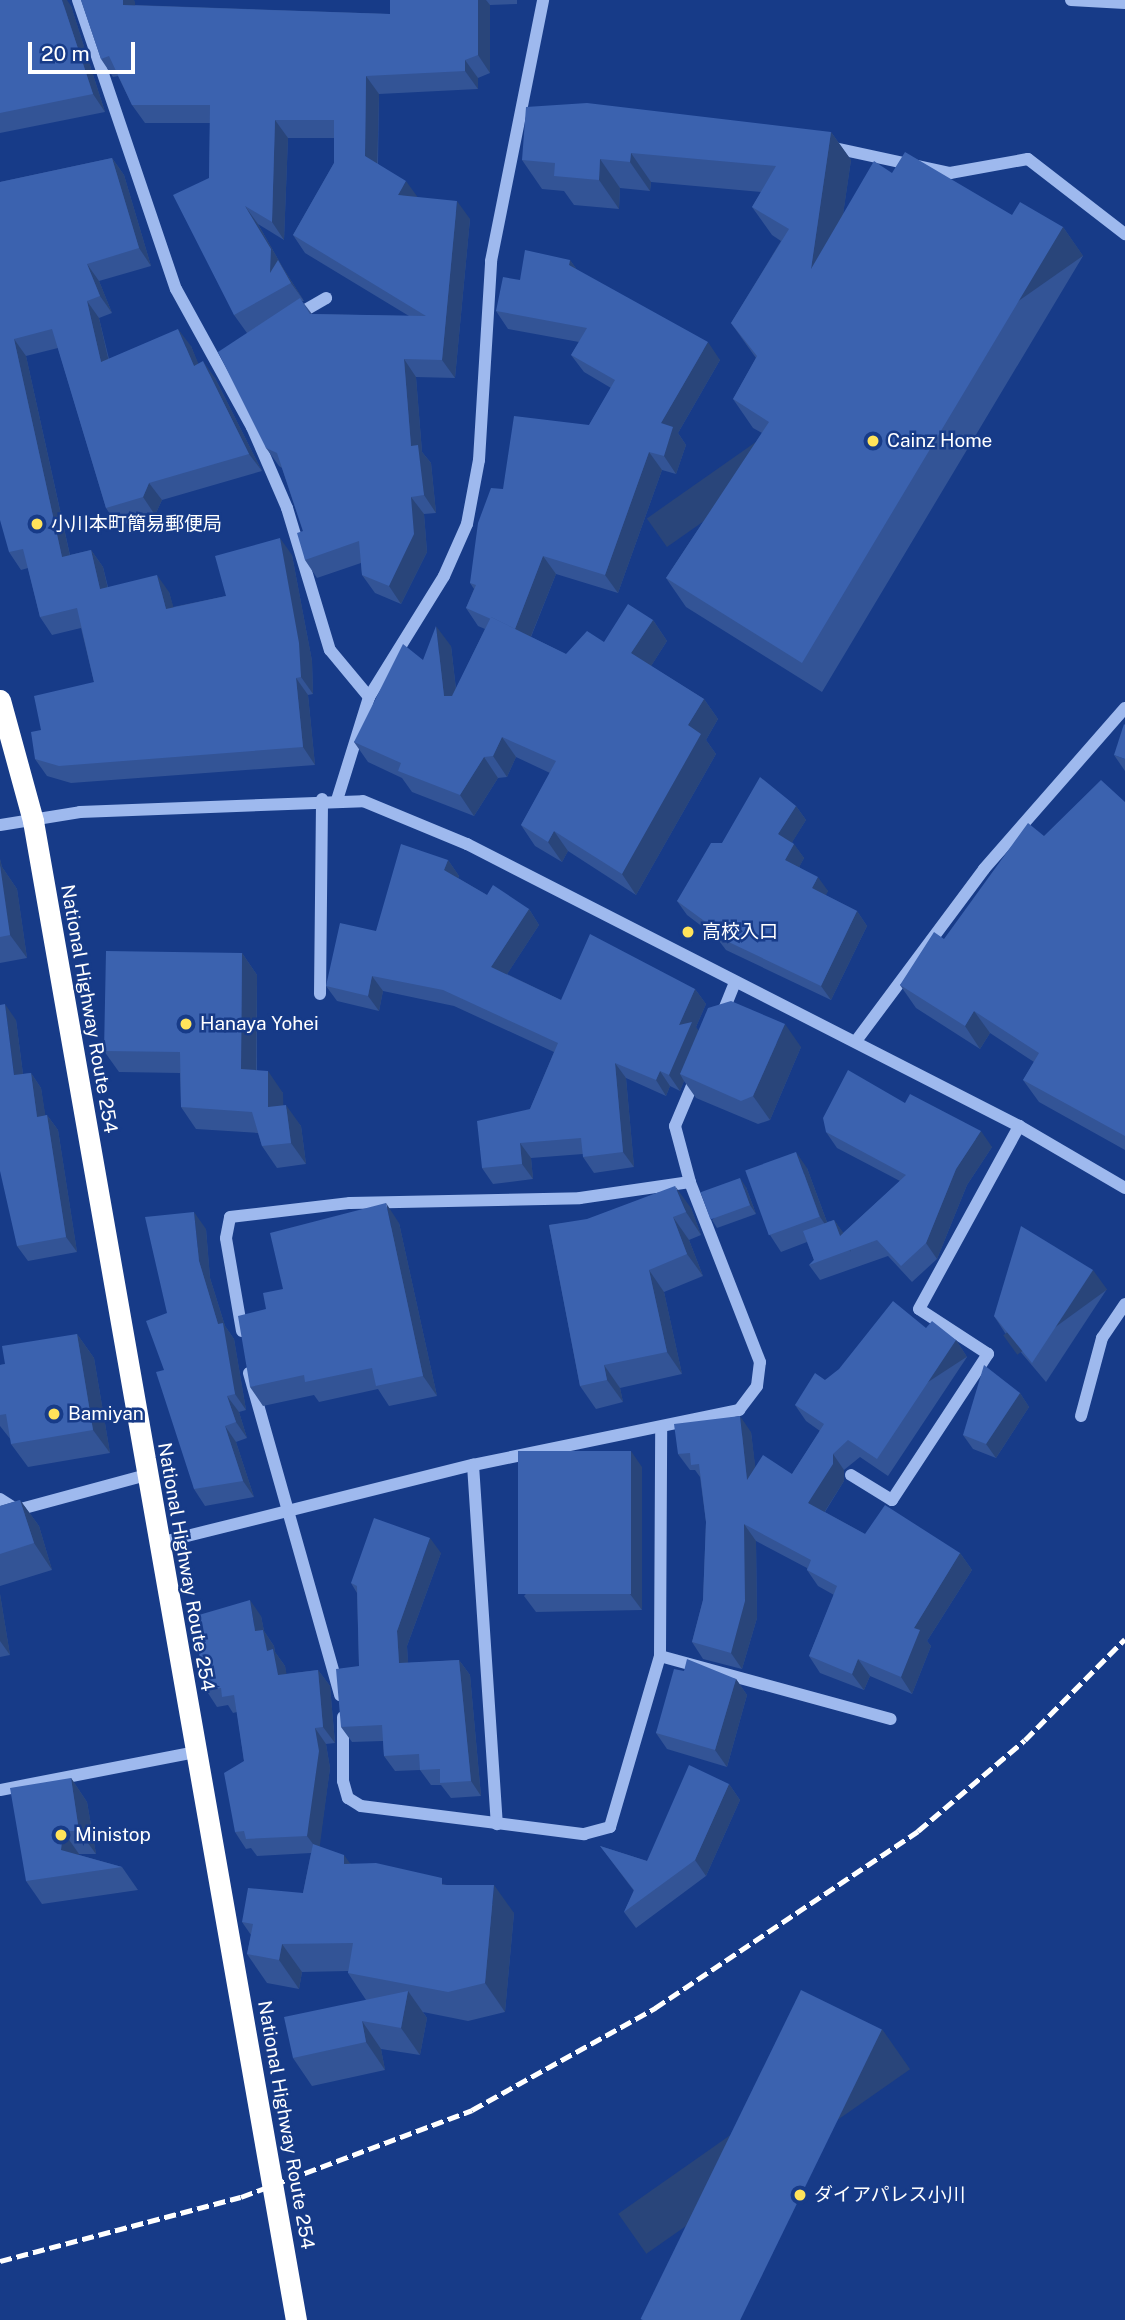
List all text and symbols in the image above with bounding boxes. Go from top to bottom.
scale bar [32,28,138,72]
text: 20 m [41,41,90,66]
place label: Cainz Home [887,430,992,452]
marker: Cainz Home [865,433,881,449]
place label: 小川本町簡易郵便局 [51,513,222,535]
marker: 小川本町簡易郵便局 [29,516,45,532]
street label: National Highway Route 254 [56,883,122,1135]
place label: 高校入口 [702,921,778,943]
marker: 高校入口 [680,924,696,940]
place label: Hanaya Yohei [200,1013,319,1035]
marker: Hanaya Yohei [178,1016,194,1032]
place label: Bamiyan [68,1403,144,1425]
marker: Bamiyan [46,1406,62,1422]
street label: National Highway Route 254 [153,1441,219,1693]
place label: Ministop [75,1824,151,1846]
marker: Ministop [53,1827,69,1843]
street label: National Highway Route 254 [253,1999,319,2251]
place label: ダイアパレス小川 [814,2184,966,2206]
marker: ダイアパレス小川 [792,2187,808,2203]

